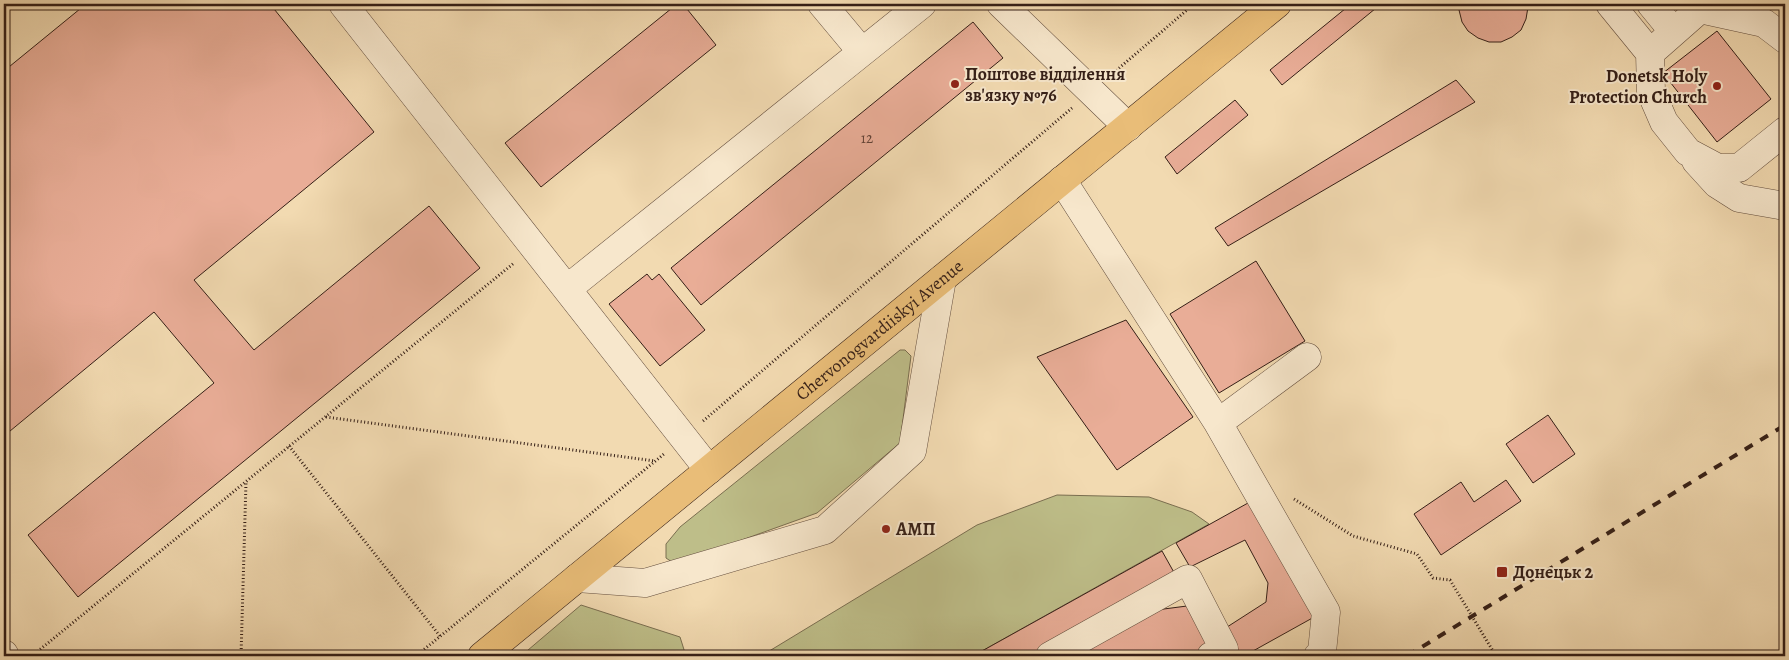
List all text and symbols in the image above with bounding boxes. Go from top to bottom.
place label: Поштове відділення зв'язку №76 [965,62,1125,107]
place label: Donetsk Holy Protection Church [1569,64,1708,109]
marker: Поштове відділення зв'язку №76 [949,78,961,90]
marker: Donetsk Holy Protection Church [1711,80,1723,92]
house number: 12 [861,128,873,148]
street label: Chervonogvardiiskyi Avenue [791,254,968,406]
place label: АМП [895,517,935,541]
marker: АМП [880,523,892,535]
place label: Донецьк 2 [1513,560,1594,584]
marker: Донецьк 2 [1495,565,1509,579]

